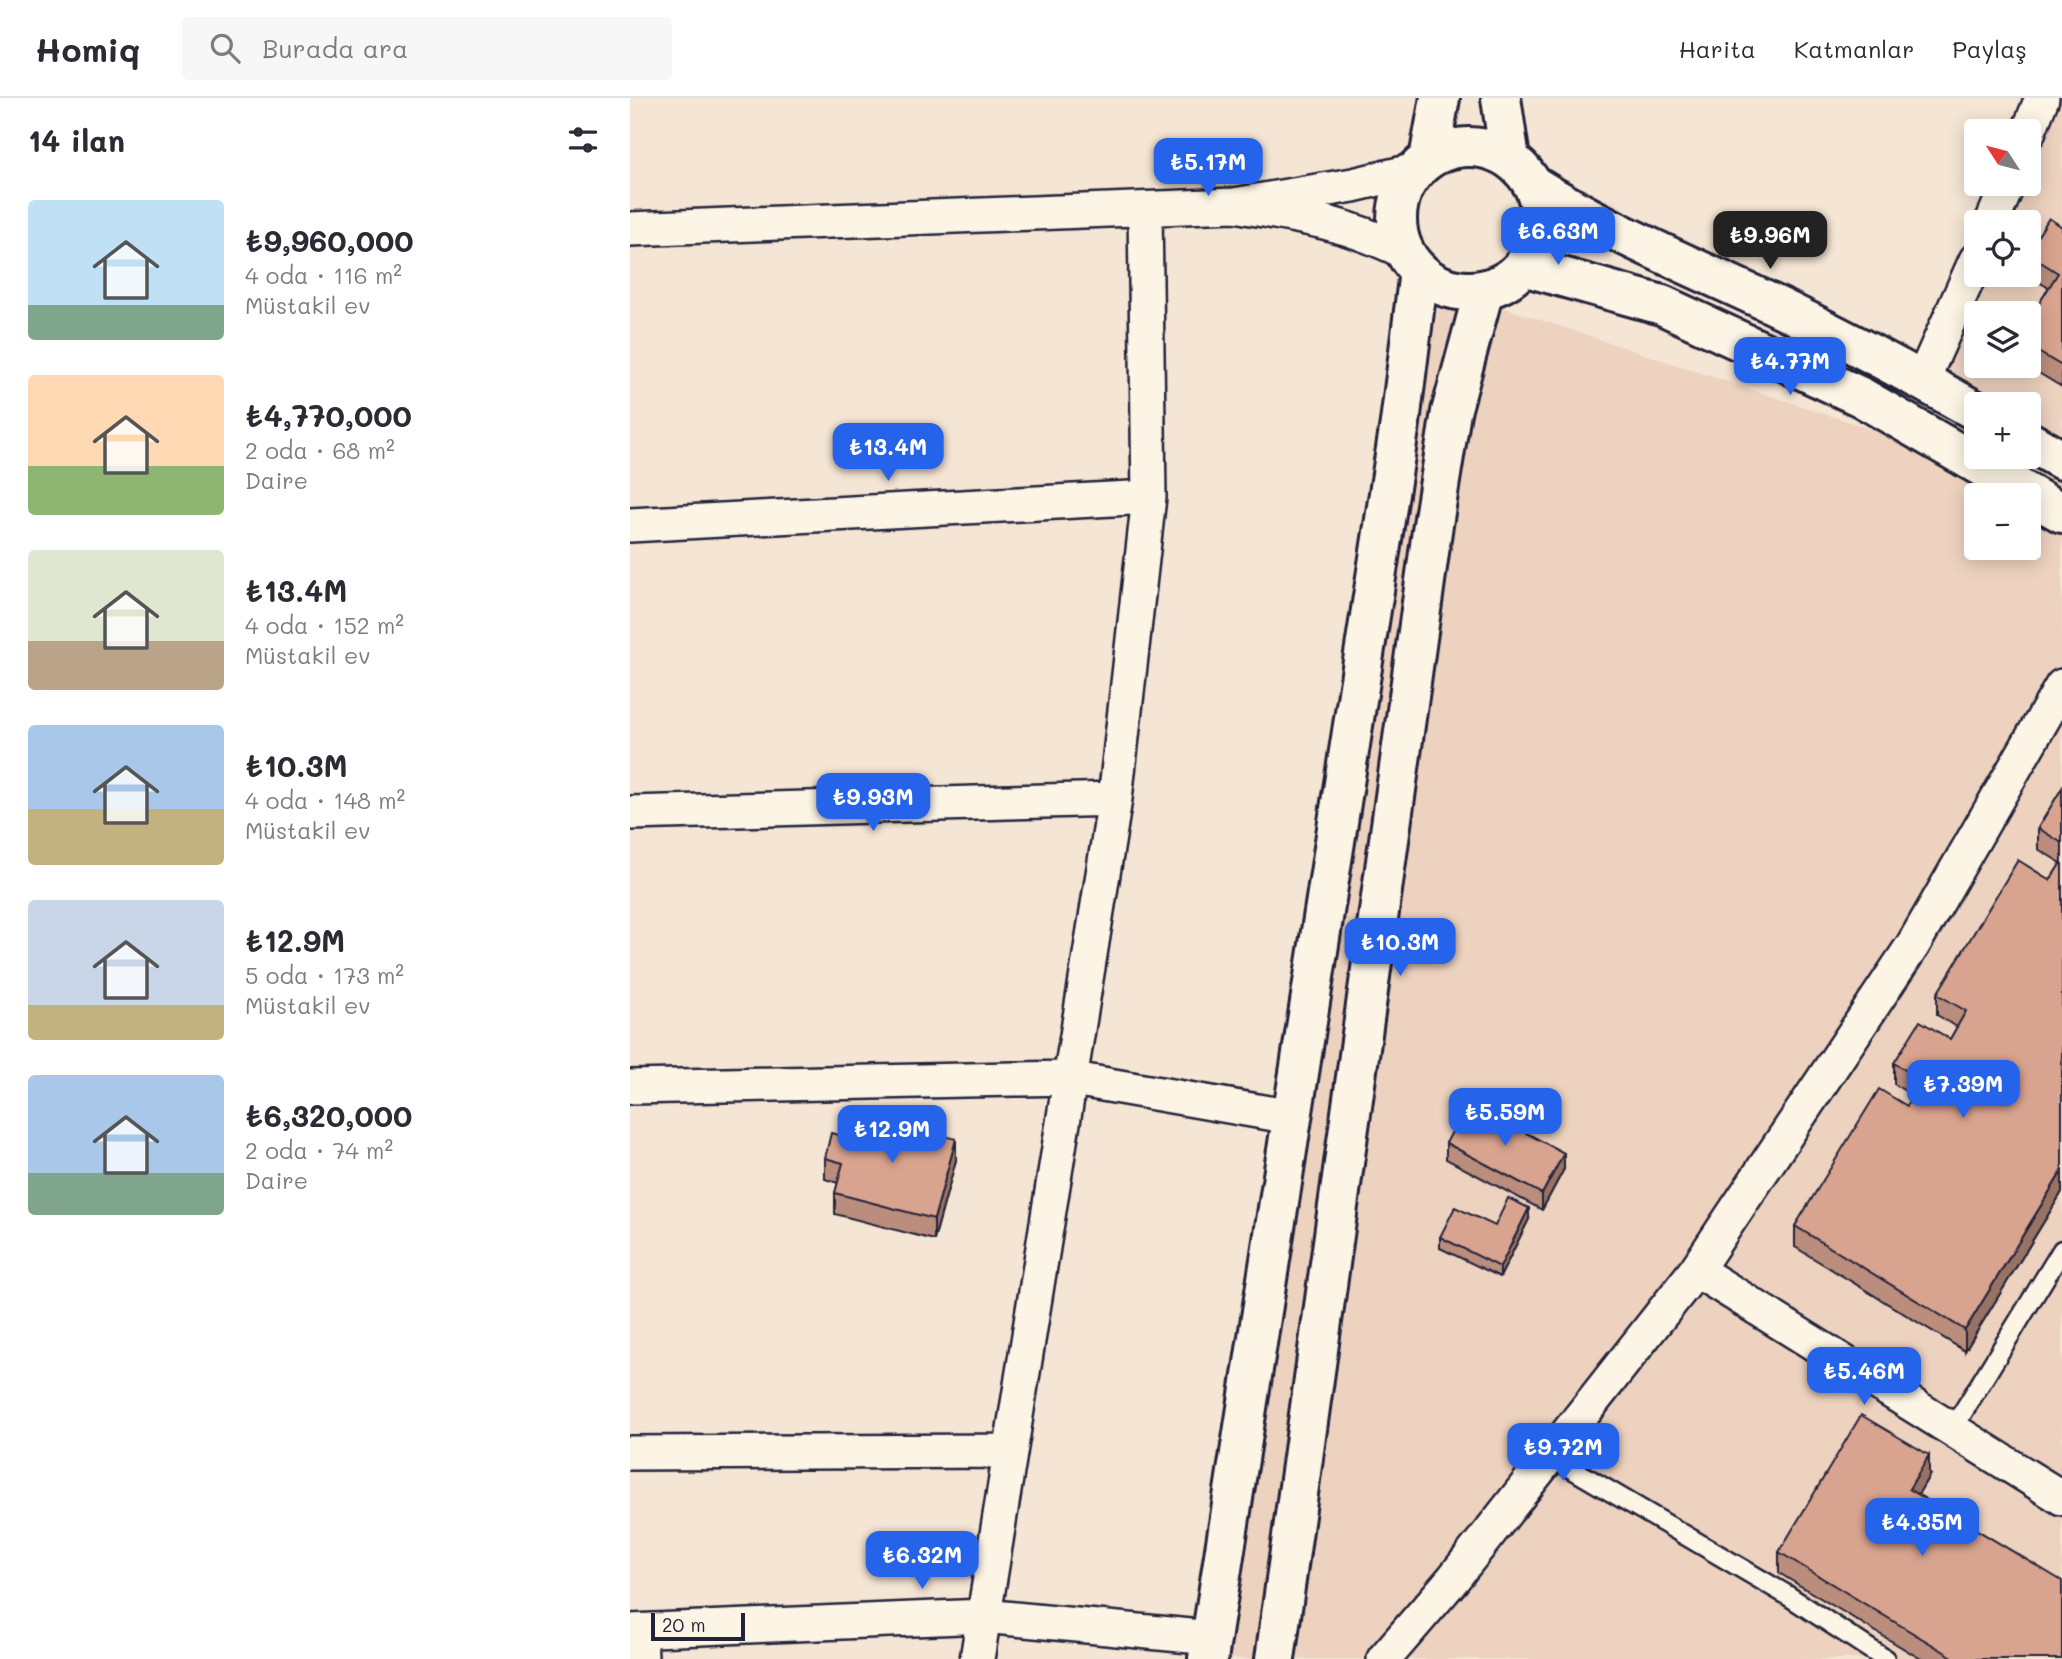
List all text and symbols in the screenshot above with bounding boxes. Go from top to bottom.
search box [182,17,672,80]
text: Homiq [35,27,140,70]
icon: search [206,29,244,67]
text: Burada ara [262,31,408,65]
text: Harita [1679,33,1756,64]
text: Katmanlar [1794,33,1914,64]
text: Paylaş [1952,33,2027,64]
north arrow [1964,119,2040,196]
map controls [1964,119,2041,560]
text: 14 ilan [28,120,125,160]
icon: filters [564,121,602,159]
pin: ₺5.17M [1151,139,1265,198]
text: ₺5.17M [1170,146,1246,176]
pin: ₺6.63M [1501,208,1615,267]
button: locate [1964,210,2041,287]
pin: ₺9.96M [1713,212,1827,271]
text: ₺6.63M [1517,215,1599,245]
text: ₺9.96M [1729,219,1811,249]
text: ₺9,960,000 [245,220,414,260]
icon: home [84,228,168,312]
text: 4 oda · 116 m² [245,260,402,290]
text: Müstakil ev [245,290,370,320]
button: layers [1964,301,2041,378]
pin: ₺4.77M [1733,338,1847,397]
text: ₺4.77M [1750,345,1830,375]
button: + [1964,392,2041,469]
text: ₺4,770,000 [245,395,412,435]
icon: home [84,403,168,487]
pin: ₺13.4M [831,424,945,483]
text: ₺13.4M [849,431,927,461]
text: 2 oda · 68 m² [245,435,395,465]
text: Daire [245,465,308,495]
button: − [1964,483,2041,560]
text: ₺13.4M [245,570,348,610]
icon: home [84,578,168,662]
text: 4 oda · 152 m² [245,610,404,640]
text: Müstakil ev [245,640,370,670]
text: ₺10.3M [245,745,348,785]
icon: home [84,753,168,837]
pin: ₺9.93M [816,774,930,833]
text: ₺9.93M [832,781,914,811]
text: 4 oda · 148 m² [245,785,405,815]
text: Müstakil ev [245,815,370,845]
pin: ₺10.3M [1343,918,1457,978]
text: ₺12.9M [245,920,345,960]
text: ₺10.3M [1361,926,1439,956]
icon: home [84,928,168,1012]
text: 5 oda · 173 m² [245,960,404,990]
text: Müstakil ev [245,990,370,1020]
pin: ₺7.39M [1906,1060,2020,1120]
text: ₺7.39M [1923,1068,2003,1098]
pin: ₺5.59M [1448,1088,1562,1148]
text: ₺6,320,000 [245,1095,412,1135]
text: ₺5.59M [1465,1096,1545,1126]
icon: home [84,1103,168,1187]
pin: ₺12.9M [835,1105,949,1165]
text: ₺12.9M [854,1113,930,1143]
text: 2 oda · 74 m² [245,1135,393,1165]
text: Daire [245,1165,308,1195]
pin: ₺5.46M [1807,1348,1921,1407]
text: ₺5.46M [1823,1355,1905,1385]
pin: ₺9.72M [1506,1424,1620,1483]
text: ₺9.72M [1523,1431,1603,1461]
pin: ₺4.35M [1865,1498,1979,1558]
text: ₺4.35M [1881,1506,1963,1536]
pin: ₺6.32M [865,1532,979,1591]
text: ₺6.32M [882,1539,962,1569]
scale bar [651,1610,746,1642]
text: 20 m [662,1612,706,1637]

